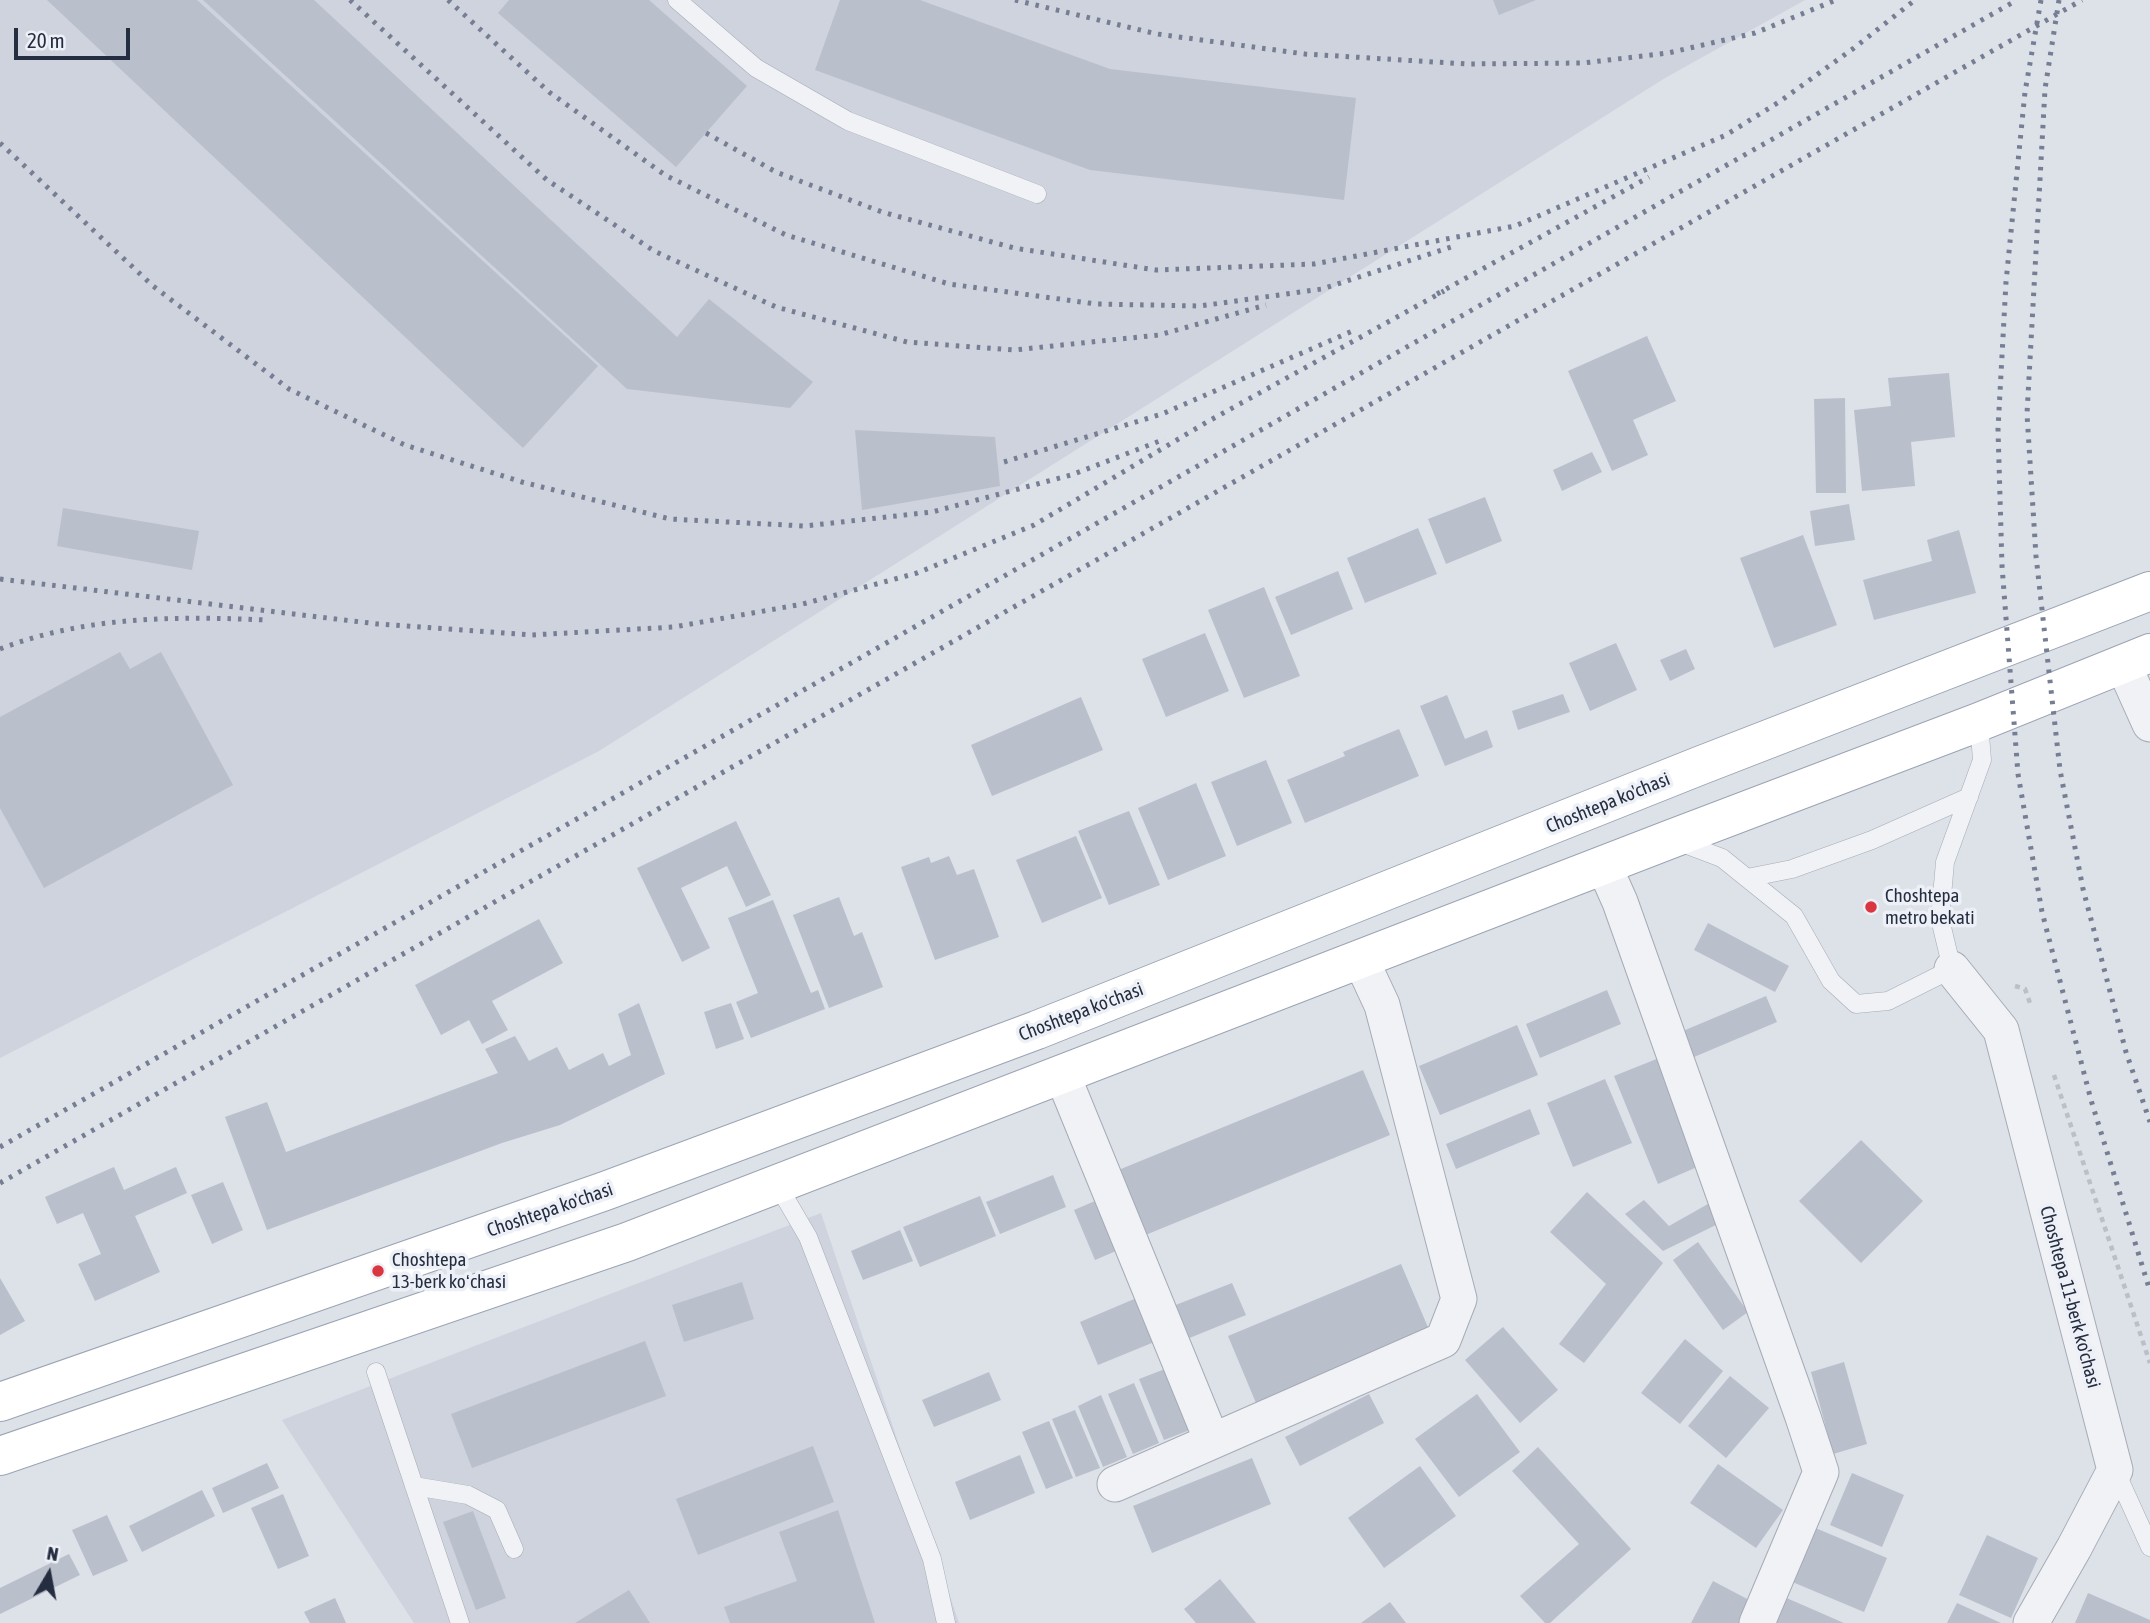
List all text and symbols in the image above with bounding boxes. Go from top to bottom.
scale bar [18,14,133,58]
text: 20 m [27,28,65,52]
street label: Choshtepa ko'chasi [1543,768,1673,838]
place label: Choshtepa metro bekati [1885,885,1975,929]
marker: Choshtepa metro bekati [1863,899,1879,915]
street label: Choshtepa ko'chasi [1015,978,1147,1046]
street label: Choshtepa ko'chasi [484,1178,616,1242]
street label: Choshtepa 11-berk ko'chasi [2035,1203,2105,1391]
place label: Choshtepa 13-berk koʻchasi [392,1249,506,1293]
marker: Choshtepa 13-berk koʻchasi [370,1263,386,1279]
north arrow [14,1539,84,1609]
text: N [45,1542,60,1565]

